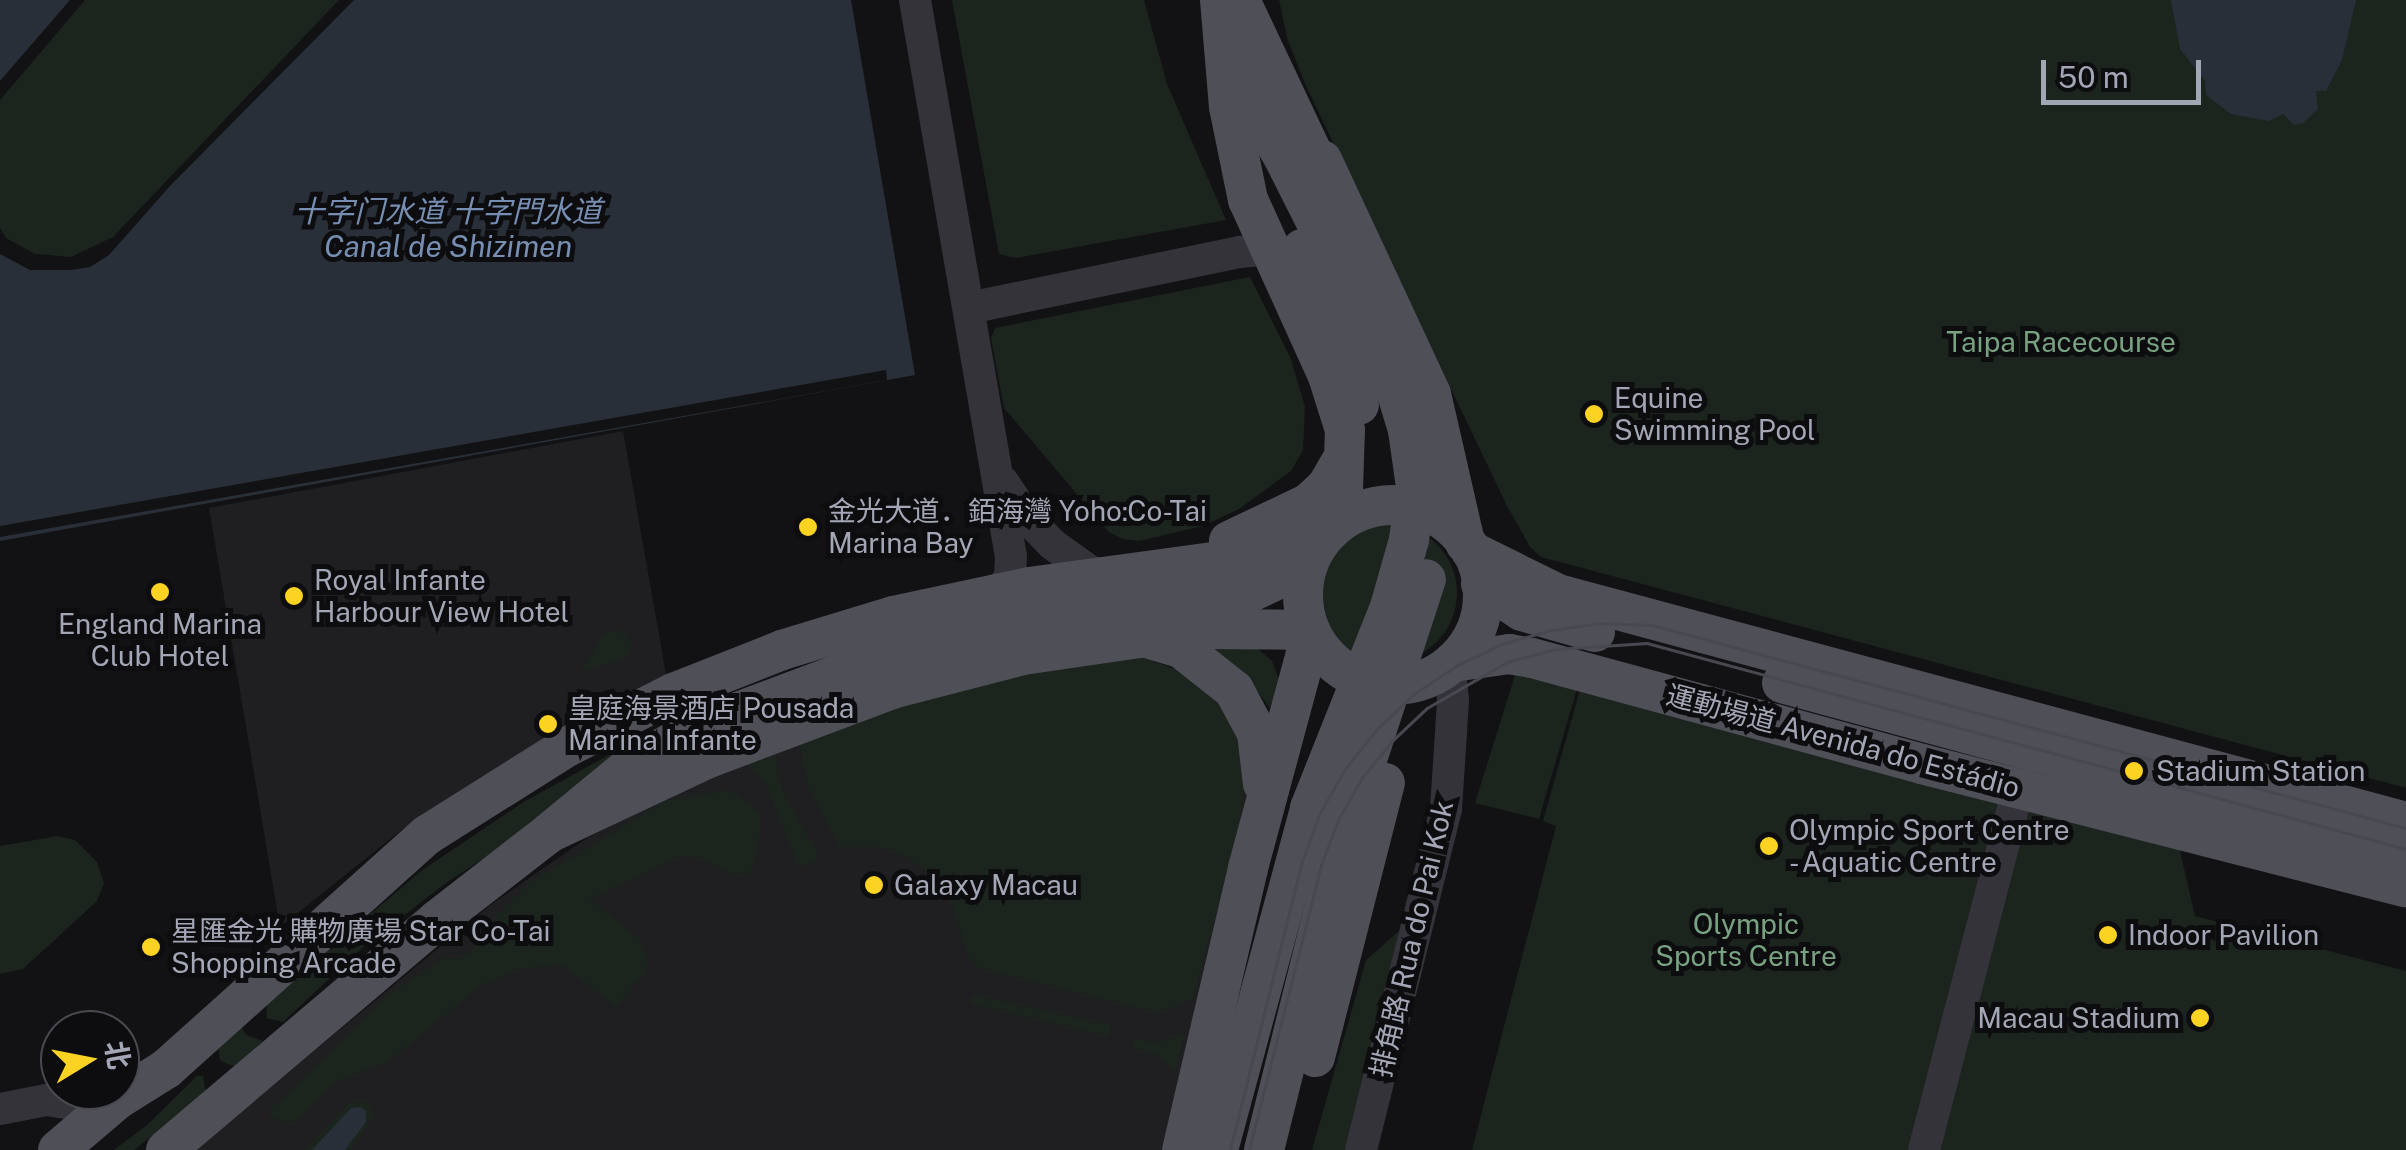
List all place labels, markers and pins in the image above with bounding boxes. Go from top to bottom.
place label: Equine Swimming Pool [1614,381,1816,447]
marker: Equine Swimming Pool [1583,403,1605,425]
place label: 金光大道．銆海灣 Yoho:Co-Tai Marina Bay [828,494,1207,560]
marker: 金光大道．銆海灣 Yoho:Co-Tai Marina Bay [797,516,819,538]
place label: Royal Infante Harbour View Hotel [314,563,570,629]
marker: England Marina Club Hotel [149,581,171,603]
marker: Royal Infante Harbour View Hotel [283,585,305,607]
place label: England Marina Club Hotel [58,607,262,673]
place label: 皇庭海景酒店 Pousada Marina Infante [568,691,854,757]
marker: 皇庭海景酒店 Pousada Marina Infante [537,713,559,735]
place label: Stadium Station [2156,754,2365,788]
marker: Stadium Station [2121,758,2147,784]
place label: Olympic Sport Centre - Aquatic Centre [1789,813,2070,879]
marker: Olympic Sport Centre - Aquatic Centre [1758,835,1780,857]
place label: Galaxy Macau [894,868,1078,902]
marker: Galaxy Macau [863,874,885,896]
place label: 星匯金光 購物廣場 Star Co-Tai Shopping Arcade [171,914,550,980]
place label: Indoor Pavilion [2128,918,2319,952]
marker: Indoor Pavilion [2097,924,2119,946]
marker: 星匯金光 購物廣場 Star Co-Tai Shopping Arcade [140,936,162,958]
place label: Macau Stadium [1977,1001,2180,1035]
marker: Macau Stadium [2189,1007,2211,1029]

